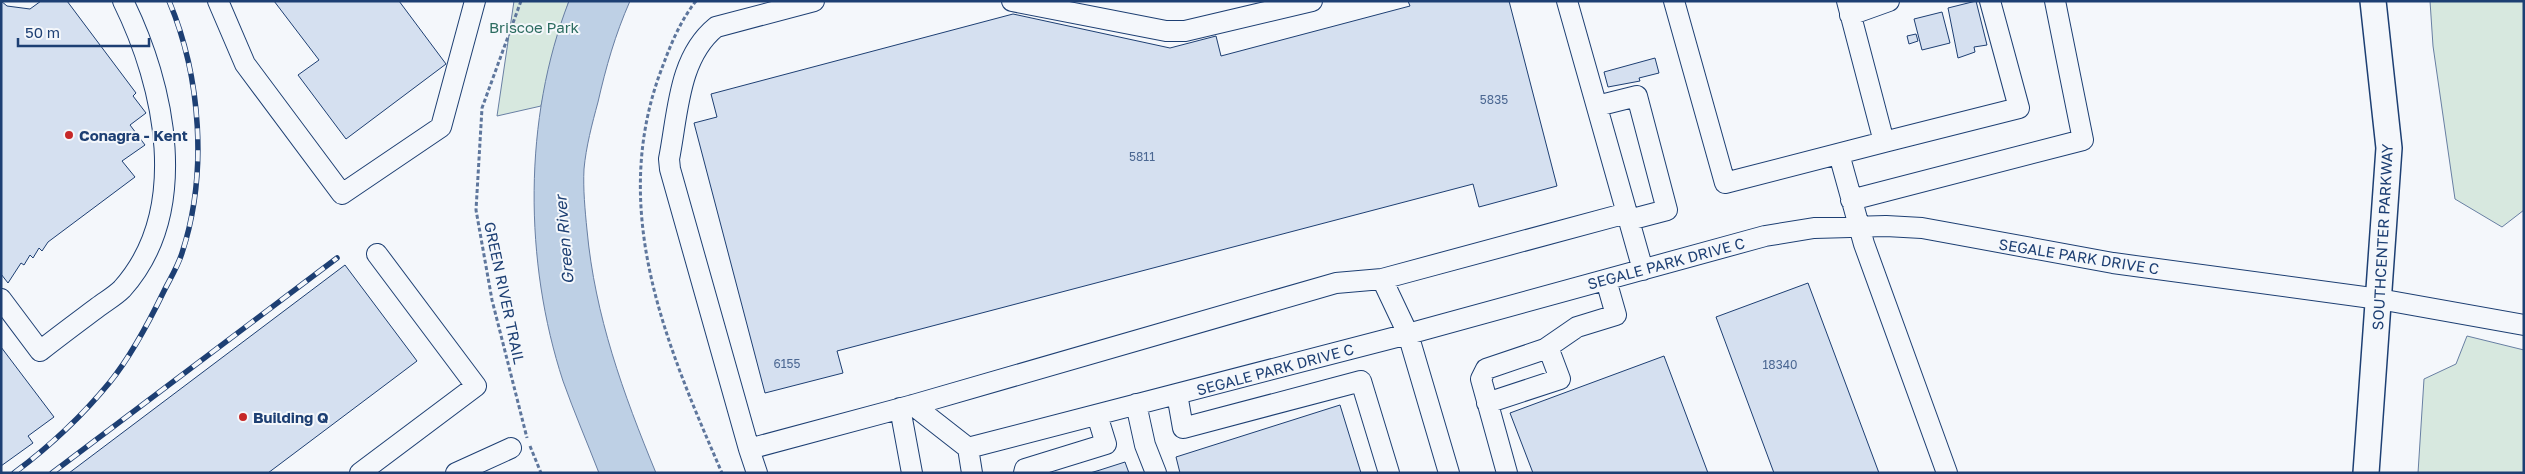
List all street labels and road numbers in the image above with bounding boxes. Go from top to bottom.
street label: SOUTHCENTER PARKWAY [2368,143,2396,331]
street label: GREEN RIVER TRAIL [481,220,529,366]
street label: SEGALE PARK DRIVE C [1585,233,1747,293]
street label: SEGALE PARK DRIVE C [1998,234,2160,278]
street label: SEGALE PARK DRIVE C [1194,339,1356,399]

